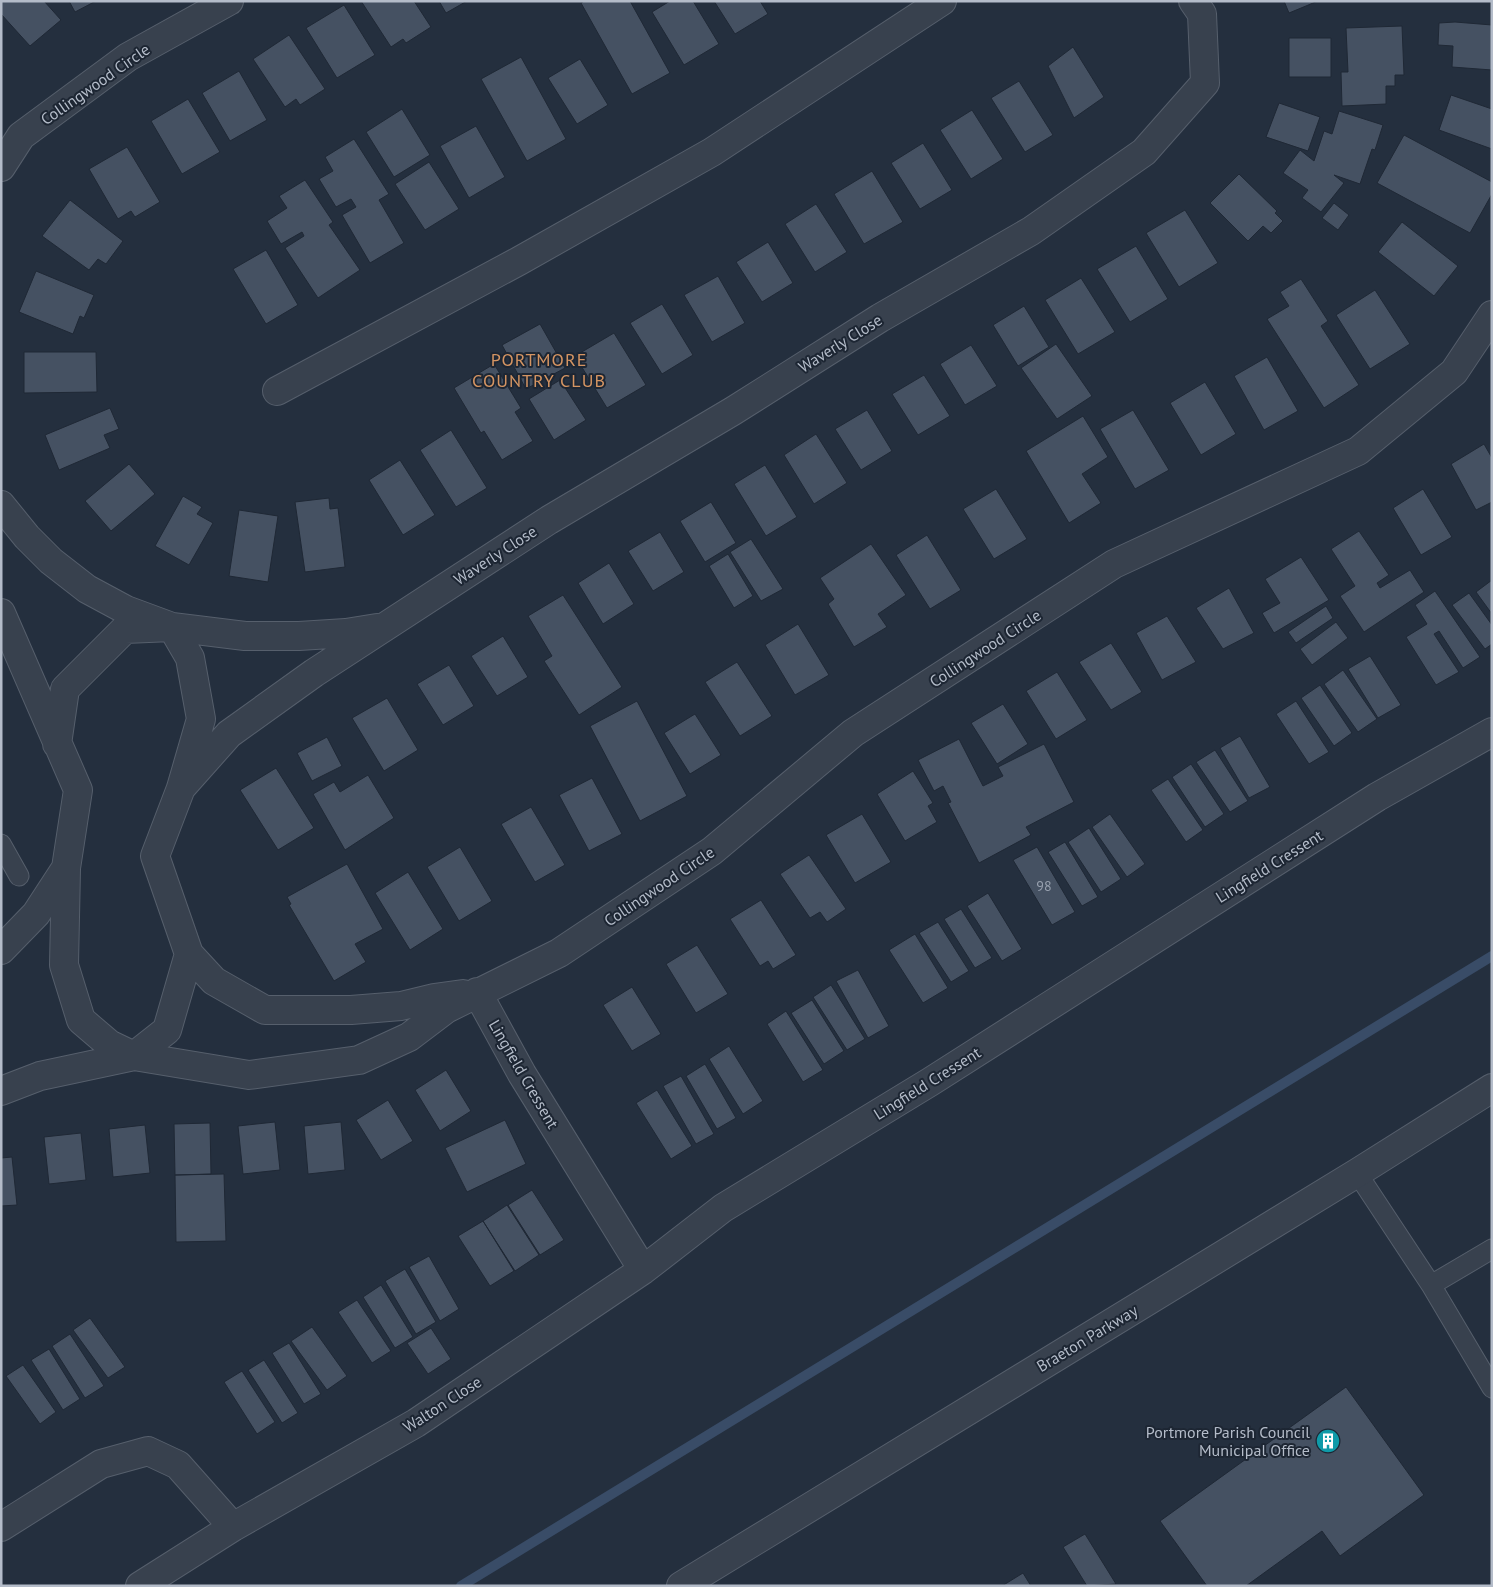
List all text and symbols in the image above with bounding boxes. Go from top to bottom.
street label: Collingwood Circle [37,39,153,129]
street label: Waverly Close [795,309,885,377]
district label: PORTMORE COUNTRY CLUB [472,348,606,392]
street label: Waverly Close [450,521,540,589]
street label: Collingwood Circle [926,605,1044,691]
street label: Lingfield Cressent [1212,825,1327,907]
street label: Collingwood Circle [600,842,718,930]
house number: 98 [1036,877,1052,895]
street label: Lingfield Cressent [485,1016,564,1133]
street label: Lingfield Cressent [870,1042,985,1124]
street label: Braeton Parkway [1033,1300,1142,1376]
street label: Walton Close [399,1371,485,1437]
place label: Portmore Parish Council Municipal Office [1146,1422,1310,1460]
building icon: Portmore Parish Council Municipal Office [1315,1428,1341,1454]

